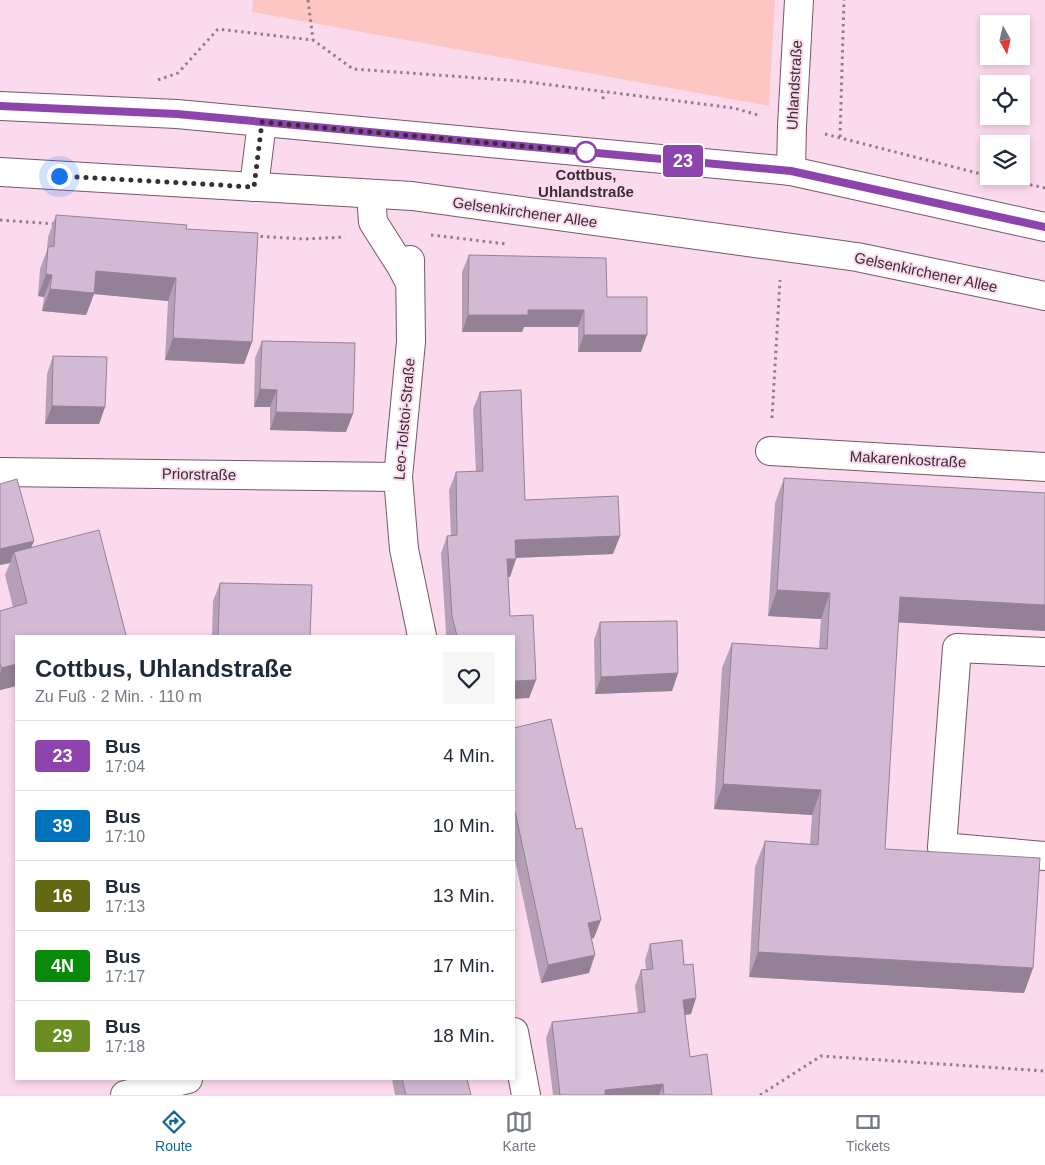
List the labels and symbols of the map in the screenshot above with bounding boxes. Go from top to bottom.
north arrow [980,15,1030,65]
street label: Uhlandstraße [783,40,805,130]
marker: Cottbus, Uhlandstraße [575,141,597,163]
line badge: 23 [660,145,706,177]
your location [47,164,72,189]
place label: Cottbus, Uhlandstraße [538,166,634,200]
street label: Gelsenkirchener Allee [452,193,598,231]
street label: Gelsenkirchener Allee [853,249,999,295]
street label: Leo-Tolstoi-Straße [390,357,418,481]
street label: Makarenkostraße [849,447,967,471]
street label: Priorstraße [162,465,236,483]

